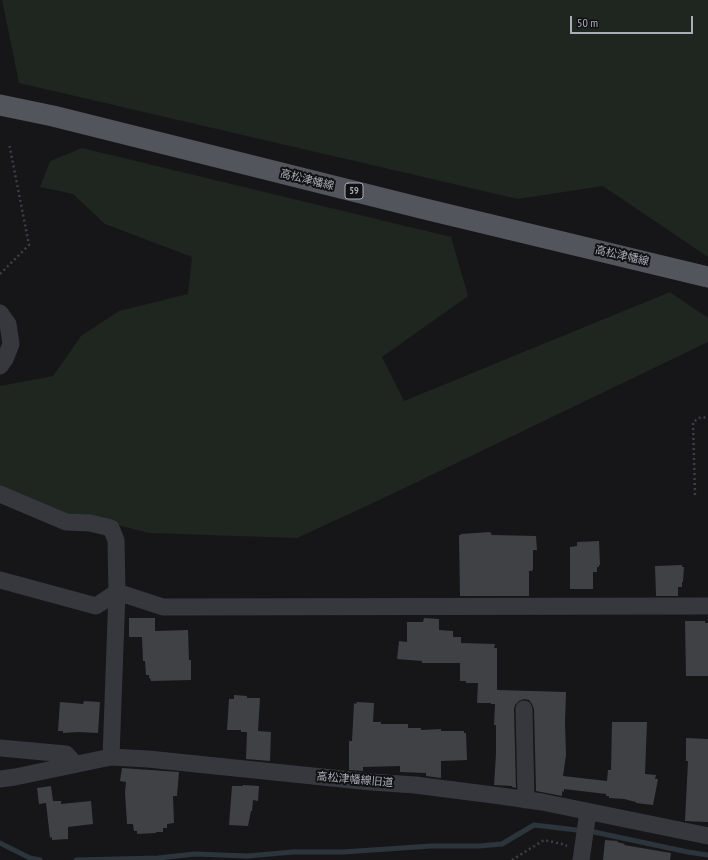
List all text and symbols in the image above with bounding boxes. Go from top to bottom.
scale bar [572,8,695,34]
text: 50 m [577,15,598,30]
street label: 高松津幡線 [279,167,335,193]
road number: 59 [345,183,363,199]
street label: 高松津幡線 [594,243,650,269]
street label: 高松津幡線旧道 [316,770,394,790]

